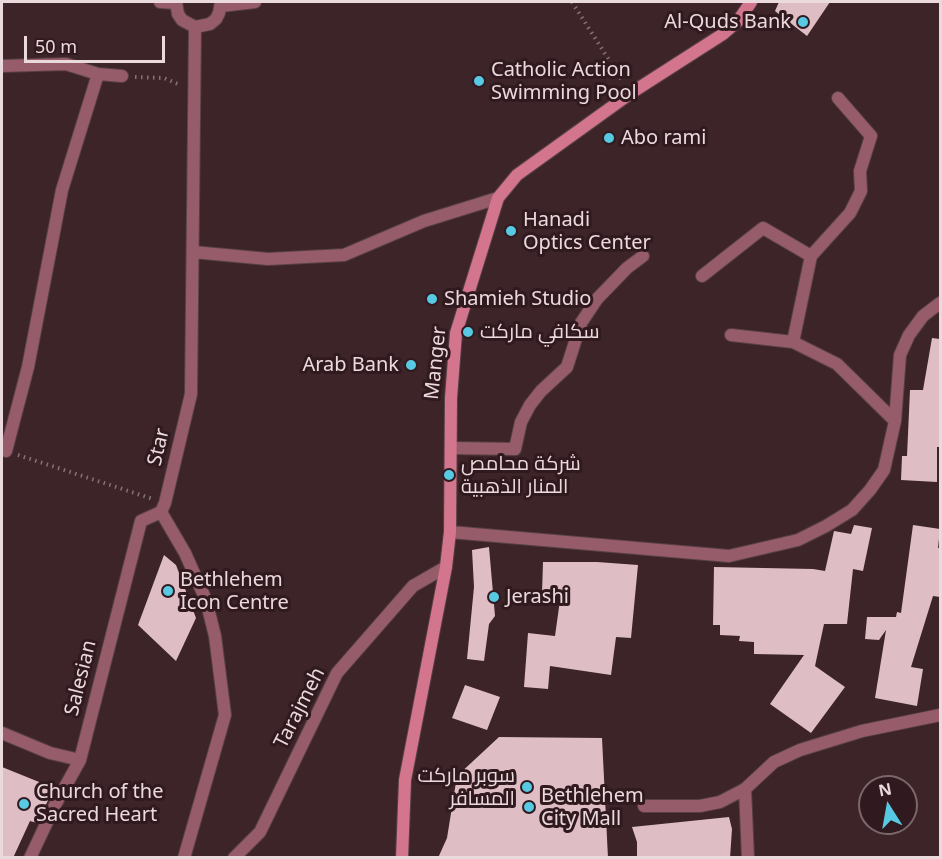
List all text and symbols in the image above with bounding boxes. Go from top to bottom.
place label: Al-Quds Bank [664,10,791,34]
marker: Al-Quds Bank [796,15,810,29]
scale bar [27,24,168,62]
text: 50 m [35,34,77,58]
place label: Catholic Action Swimming Pool [491,58,637,105]
marker: Catholic Action Swimming Pool [472,74,486,88]
place label: Abo rami [621,126,706,150]
marker: Abo rami [602,131,616,145]
place label: Hanadi Optics Center [523,208,651,255]
marker: Hanadi Optics Center [504,224,518,238]
place label: Shamieh Studio [444,287,591,311]
marker: Shamieh Studio [425,292,439,306]
place label: سكافي ماركت [480,320,599,344]
street label: Manger [420,325,452,401]
marker: سكافي ماركت [461,325,475,339]
place label: Arab Bank [302,353,399,377]
marker: Arab Bank [404,358,418,372]
street label: Star [143,426,175,468]
place label: شركة محامص المنار الذهبية [461,452,581,499]
marker: شركة محامص المنار الذهبية [442,468,456,482]
place label: Bethlehem Icon Centre [180,568,289,615]
marker: Bethlehem Icon Centre [161,584,175,598]
place label: Jerashi [506,585,569,609]
marker: Jerashi [487,590,501,604]
street label: Salesian [60,638,102,718]
street label: Tarajmeh [269,664,331,752]
place label: سوبر ماركت المسافر [418,764,515,811]
north arrow [858,775,918,835]
text: N [876,777,893,801]
place label: Church of the Sacred Heart [36,780,163,827]
marker: سوبر ماركت المسافر [520,780,534,794]
place label: Bethlehem City Mall [541,784,644,831]
marker: Church of the Sacred Heart [17,797,31,811]
marker: Bethlehem City Mall [522,800,536,814]

